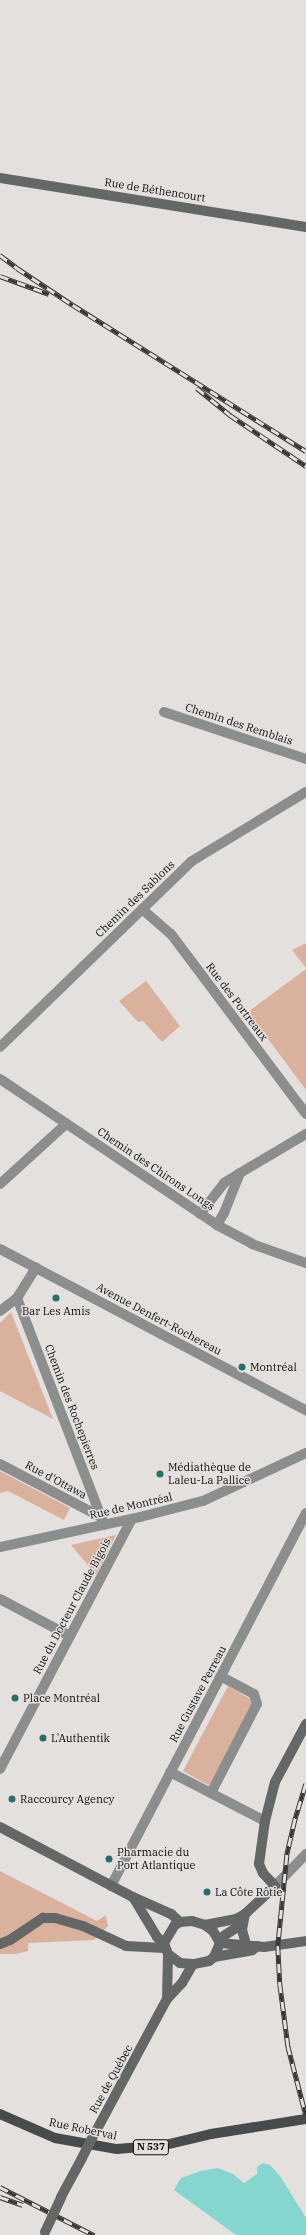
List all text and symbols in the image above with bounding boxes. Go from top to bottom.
street label: Rue de Béthencourt [104,175,206,205]
street label: Chemin des Remblais [184,700,294,748]
street label: Chemin des Sablons [93,858,177,940]
street label: Rue des Portreaux [203,960,271,1044]
street label: Chemin des Chirons Longs [95,1125,217,1213]
street label: Avenue Denfert-Rochereau [94,1280,224,1358]
marker: Bar Les Amis [51,1293,61,1303]
place label: Bar Les Amis [22,1304,90,1318]
street label: Chemin des Rochepierres [42,1343,102,1471]
place label: Montréal [250,1360,297,1374]
marker: Montréal [237,1362,247,1372]
street label: Rue d'Ottawa [23,1458,89,1502]
place label: Médiathèque de Laleu-La Pallice [168,1461,251,1487]
marker: Médiathèque de Laleu-La Pallice [155,1469,165,1479]
street label: Rue de Montréal [88,1490,174,1522]
street label: Rue du Docteur Claude Bigois [30,1536,114,1676]
street label: Rue Gustave Perreau [167,1643,229,1745]
place label: Place Montréal [23,1691,100,1705]
marker: Place Montréal [10,1693,20,1703]
place label: L'Authentik [51,1731,110,1745]
marker: L'Authentik [38,1733,48,1743]
place label: Raccourcy Agency [20,1792,114,1806]
marker: Raccourcy Agency [7,1794,17,1804]
place label: Pharmacie du Port Atlantique [117,1846,196,1872]
marker: Pharmacie du Port Atlantique [104,1854,114,1864]
place label: La Côte Rôtie [215,1885,282,1899]
marker: La Côte Rôtie [202,1887,212,1897]
street label: Rue de Québec [87,2042,135,2116]
street label: Rue Roberval [48,2115,118,2143]
road number: N 537 [132,2139,170,2155]

